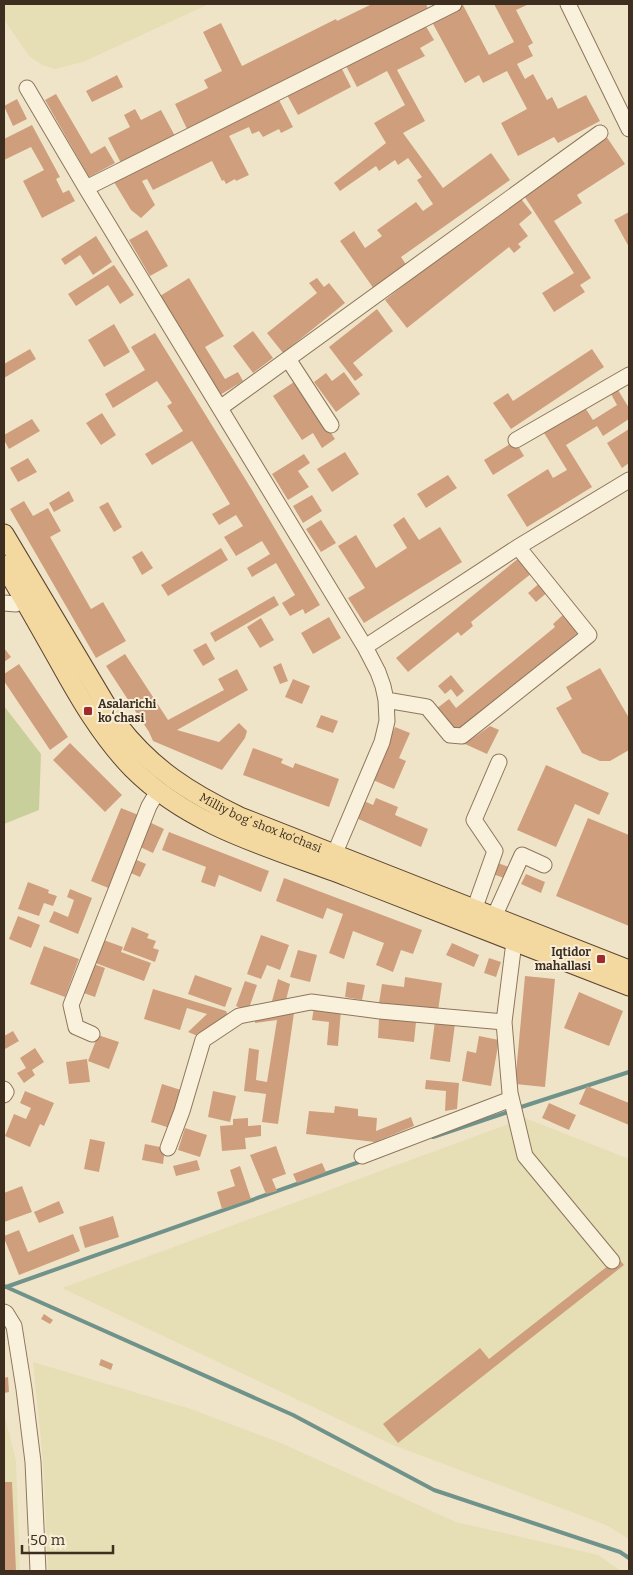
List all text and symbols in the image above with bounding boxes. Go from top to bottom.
place label: Asalarichi koʻchasi [98,697,157,725]
marker: Asalarichi koʻchasi [82,705,94,717]
street label: Milliy bog‘ shox ko‘chasi [197,790,324,856]
place label: Iqtidor mahallasi [535,945,591,973]
marker: Iqtidor mahallasi [595,953,607,965]
scale bar [22,1522,114,1554]
text: 50 m [30,1531,66,1549]

